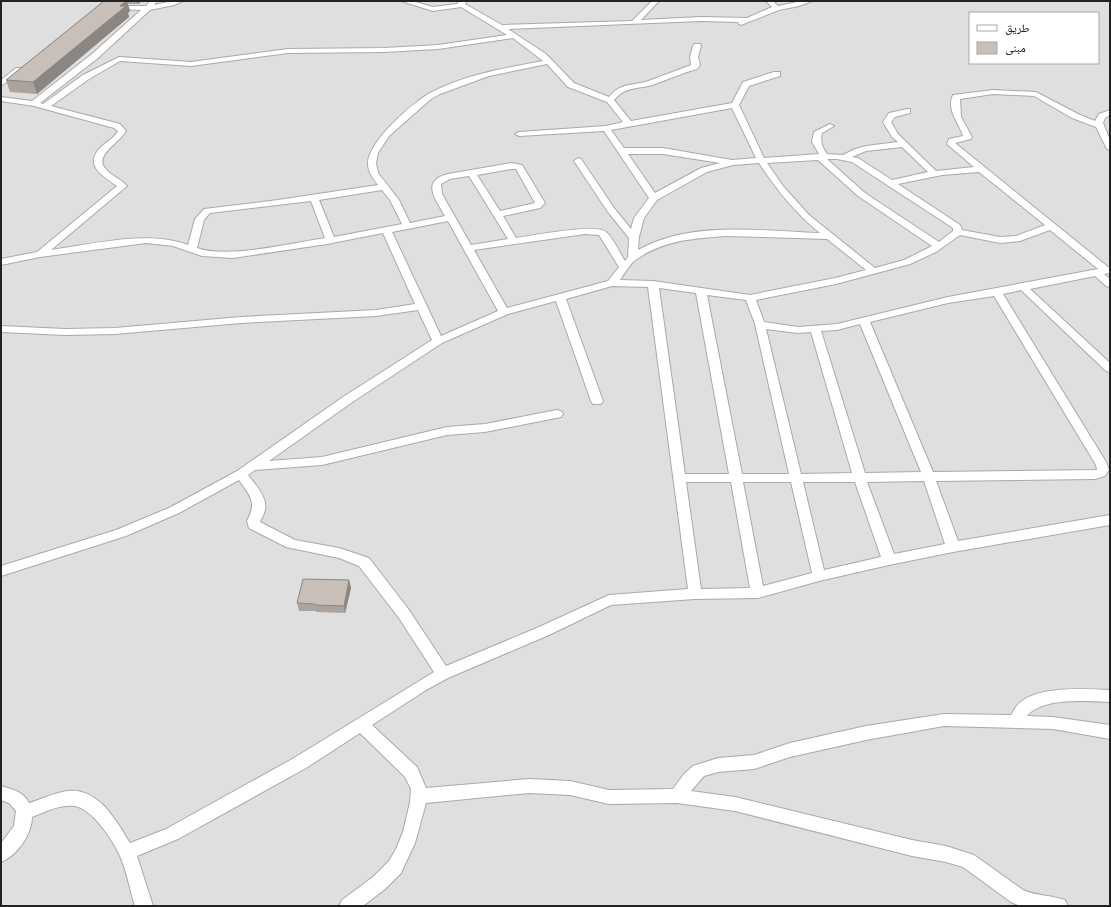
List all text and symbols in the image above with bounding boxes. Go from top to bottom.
legend [969,12,1099,64]
text: طريق [1005,20,1030,36]
text: مبنى [1005,40,1026,56]

